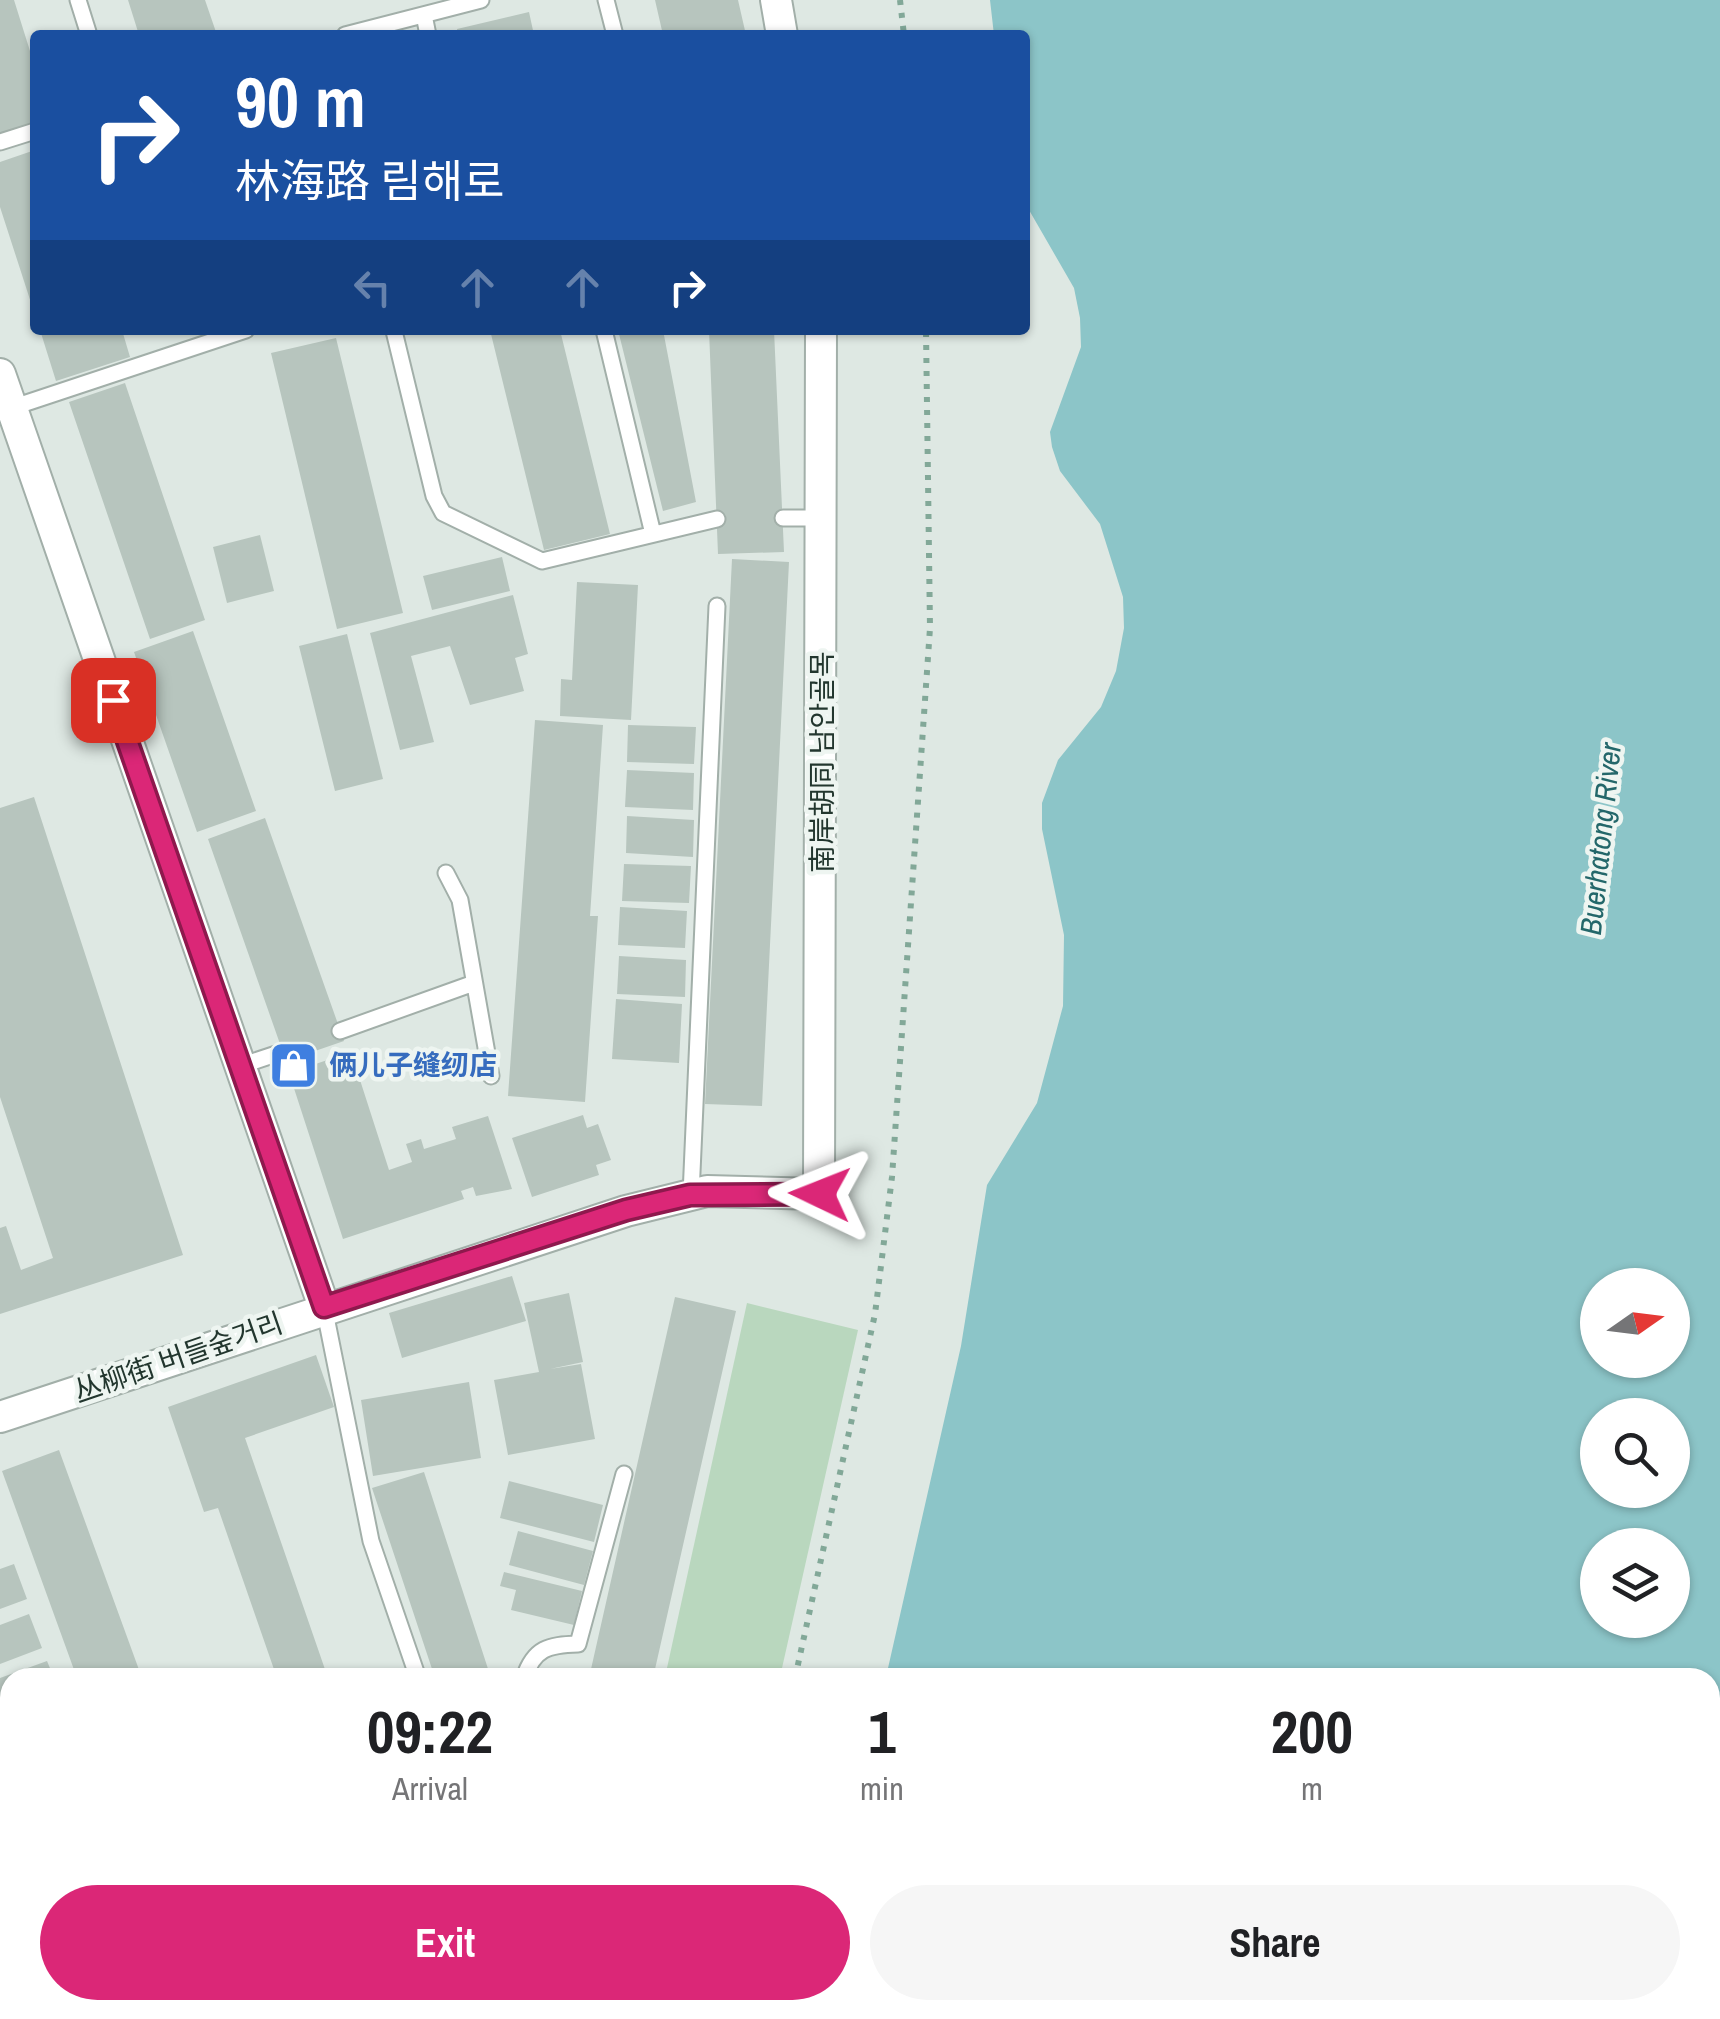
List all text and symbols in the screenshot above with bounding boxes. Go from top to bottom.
text: 90 m [235,55,366,149]
icon: right [70,70,200,200]
text: 林海路 림해로 [235,150,504,211]
icon: left [345,260,400,315]
icon: ahead [450,260,505,315]
icon: ahead [555,260,610,315]
icon: right [660,260,715,315]
street label: 南岸胡同 남안골목 [803,651,841,873]
pin [71,658,156,743]
icon: arrive [86,673,141,728]
water label: Buerhatong River [1570,740,1630,937]
shop icon: 俩儿子缝纫店 [268,1039,320,1091]
place label: 俩儿子缝纫店 [329,1046,497,1084]
position arrow [768,1142,872,1246]
north arrow [1580,1268,1690,1378]
map controls [1580,1268,1690,1638]
street label: 丛柳街 버들숲거리 [68,1303,288,1411]
button: search [1580,1398,1690,1508]
button: layers [1580,1528,1690,1638]
text: 09:22 [367,1691,493,1772]
text: 1 [868,1691,896,1772]
text: 200 [1271,1691,1353,1772]
text: Arrival [392,1767,468,1810]
text: min [860,1767,904,1810]
text: m [1301,1767,1323,1810]
button: Exit [40,1885,850,2000]
button: Share [870,1885,1680,2000]

